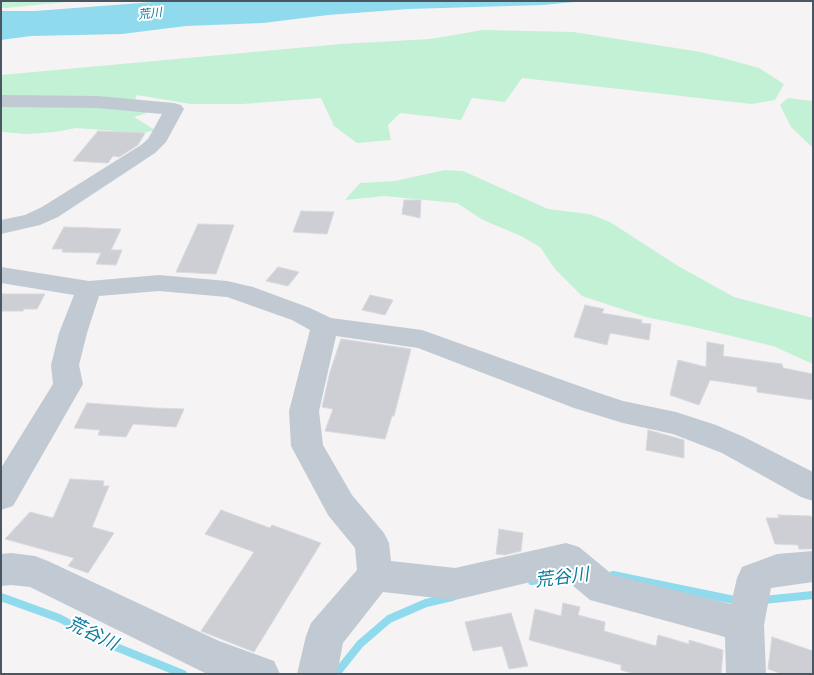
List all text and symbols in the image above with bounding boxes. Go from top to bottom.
water label: 荒川 [137,6,163,22]
water label: 荒谷川 [534,564,590,592]
water label: 荒谷川 [63,612,121,656]

